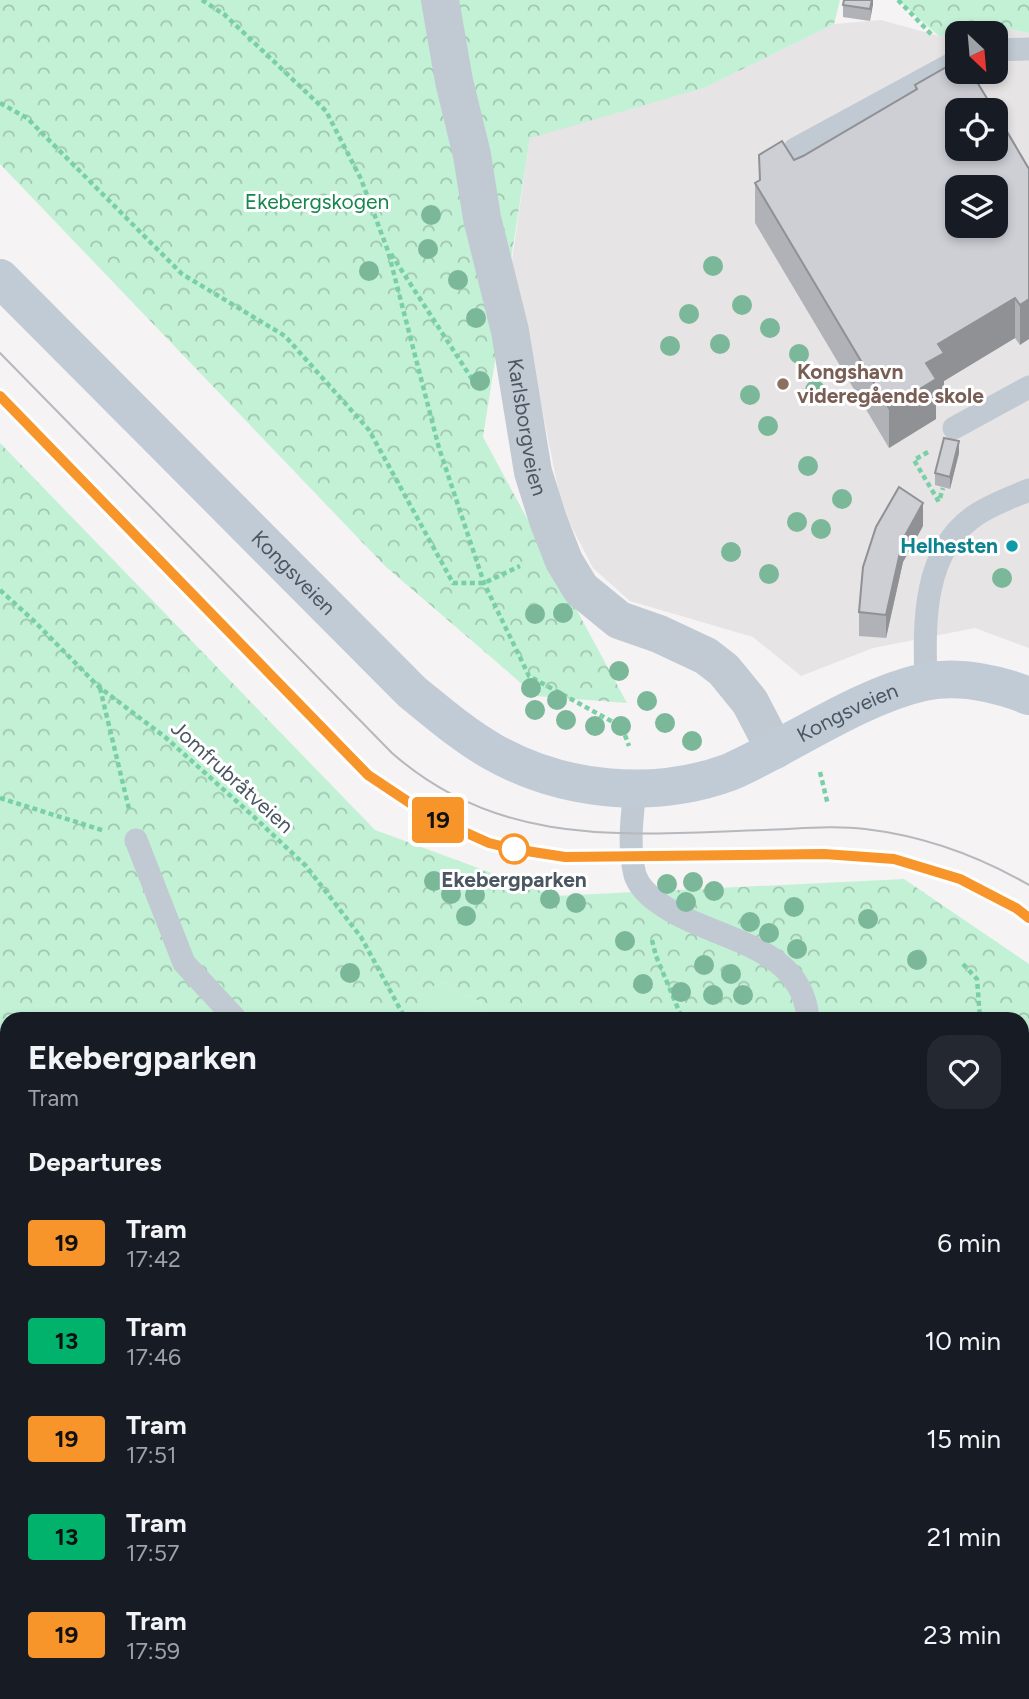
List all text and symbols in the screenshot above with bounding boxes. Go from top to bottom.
north arrow [945,21,1008,84]
map controls [945,21,1008,238]
button: locate [945,98,1008,161]
button: layers [945,175,1008,238]
park label: Ekebergskogen [245,189,389,214]
street label: Karlsborgveien [503,356,553,499]
place label: Kongshavn videregående skole [797,359,984,408]
marker: Kongshavn videregående skole [775,376,791,392]
street label: Kongsveien [247,525,341,620]
place label: Helhesten [900,533,998,558]
marker: Helhesten [1004,538,1020,554]
street label: Kongsveien [793,677,901,747]
street label: Jomfrubråtveien [166,715,299,838]
line badge: 19 [406,797,470,843]
text: 19 [426,805,450,834]
marker: Ekebergparken [499,834,529,864]
place label: Ekebergparken [441,867,587,892]
button: heart [927,1035,1001,1109]
text: Ekebergparken [28,1038,257,1077]
text: Tram [28,1084,79,1112]
text: Departures [28,1146,162,1178]
text: Tram [126,1213,187,1245]
text: 6 min [937,1227,1001,1259]
text: 19 [54,1228,79,1257]
text: 17:42 [126,1245,181,1273]
text: Tram [126,1311,187,1343]
text: 10 min [925,1325,1001,1357]
text: 13 [55,1326,78,1355]
text: 17:46 [126,1343,181,1371]
text: Tram [126,1409,187,1441]
text: 15 min [926,1423,1001,1455]
text: 19 [54,1424,79,1453]
text: 17:51 [126,1441,176,1469]
text: Tram [126,1507,187,1539]
text: 21 min [927,1521,1001,1553]
text: 13 [55,1522,78,1551]
text: 17:57 [126,1539,179,1567]
text: Tram [126,1605,187,1637]
text: 23 min [923,1619,1001,1651]
text: 19 [54,1620,79,1649]
text: 17:59 [126,1637,180,1665]

